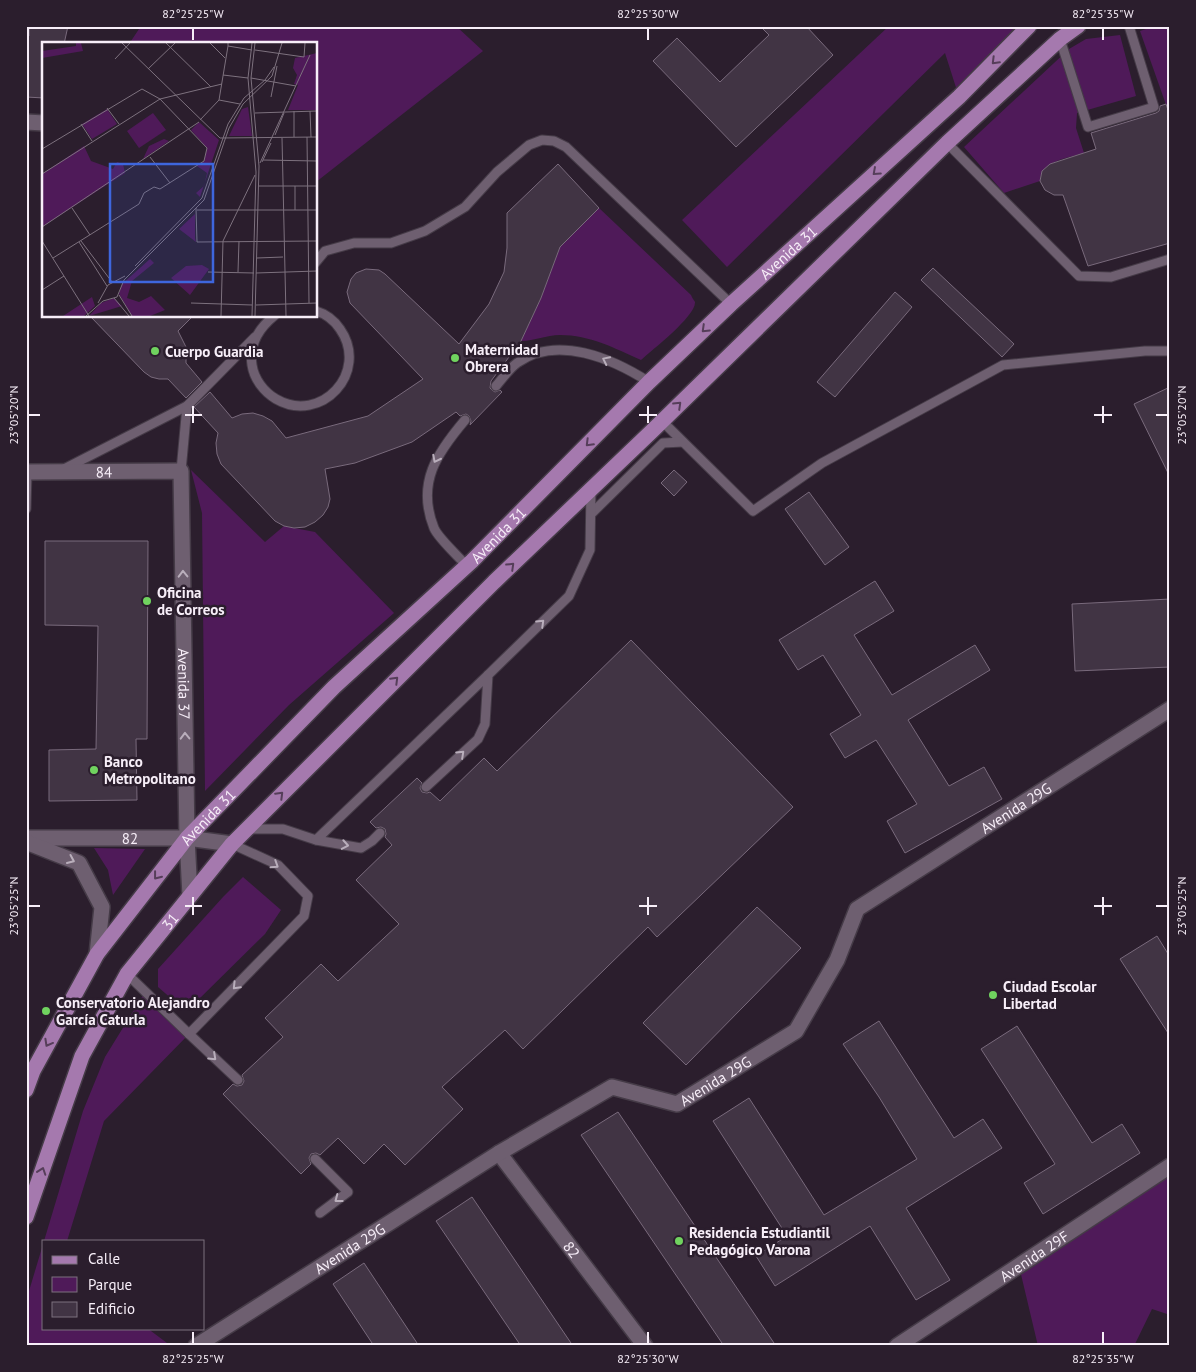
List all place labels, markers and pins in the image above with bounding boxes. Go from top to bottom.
place label: Maternidad Obrera [465,340,538,376]
place label: Cuerpo Guardia [165,342,263,361]
marker: Cuerpo Guardia [149,345,161,357]
marker: Maternidad Obrera [449,352,461,364]
place label: Oficina de Correos [157,583,225,619]
marker: Oficina de Correos [141,595,153,607]
place label: Banco Metropolitano [104,752,196,788]
marker: Banco Metropolitano [88,764,100,776]
place label: Ciudad Escolar Libertad [1003,977,1097,1013]
marker: Ciudad Escolar Libertad [987,989,999,1001]
place label: Conservatorio Alejandro García Caturla [56,993,210,1029]
marker: Conservatorio Alejandro García Caturla [40,1005,52,1017]
place label: Residencia Estudiantil Pedagógico Varona [689,1223,830,1259]
marker: Residencia Estudiantil Pedagógico Varona [673,1235,685,1247]

